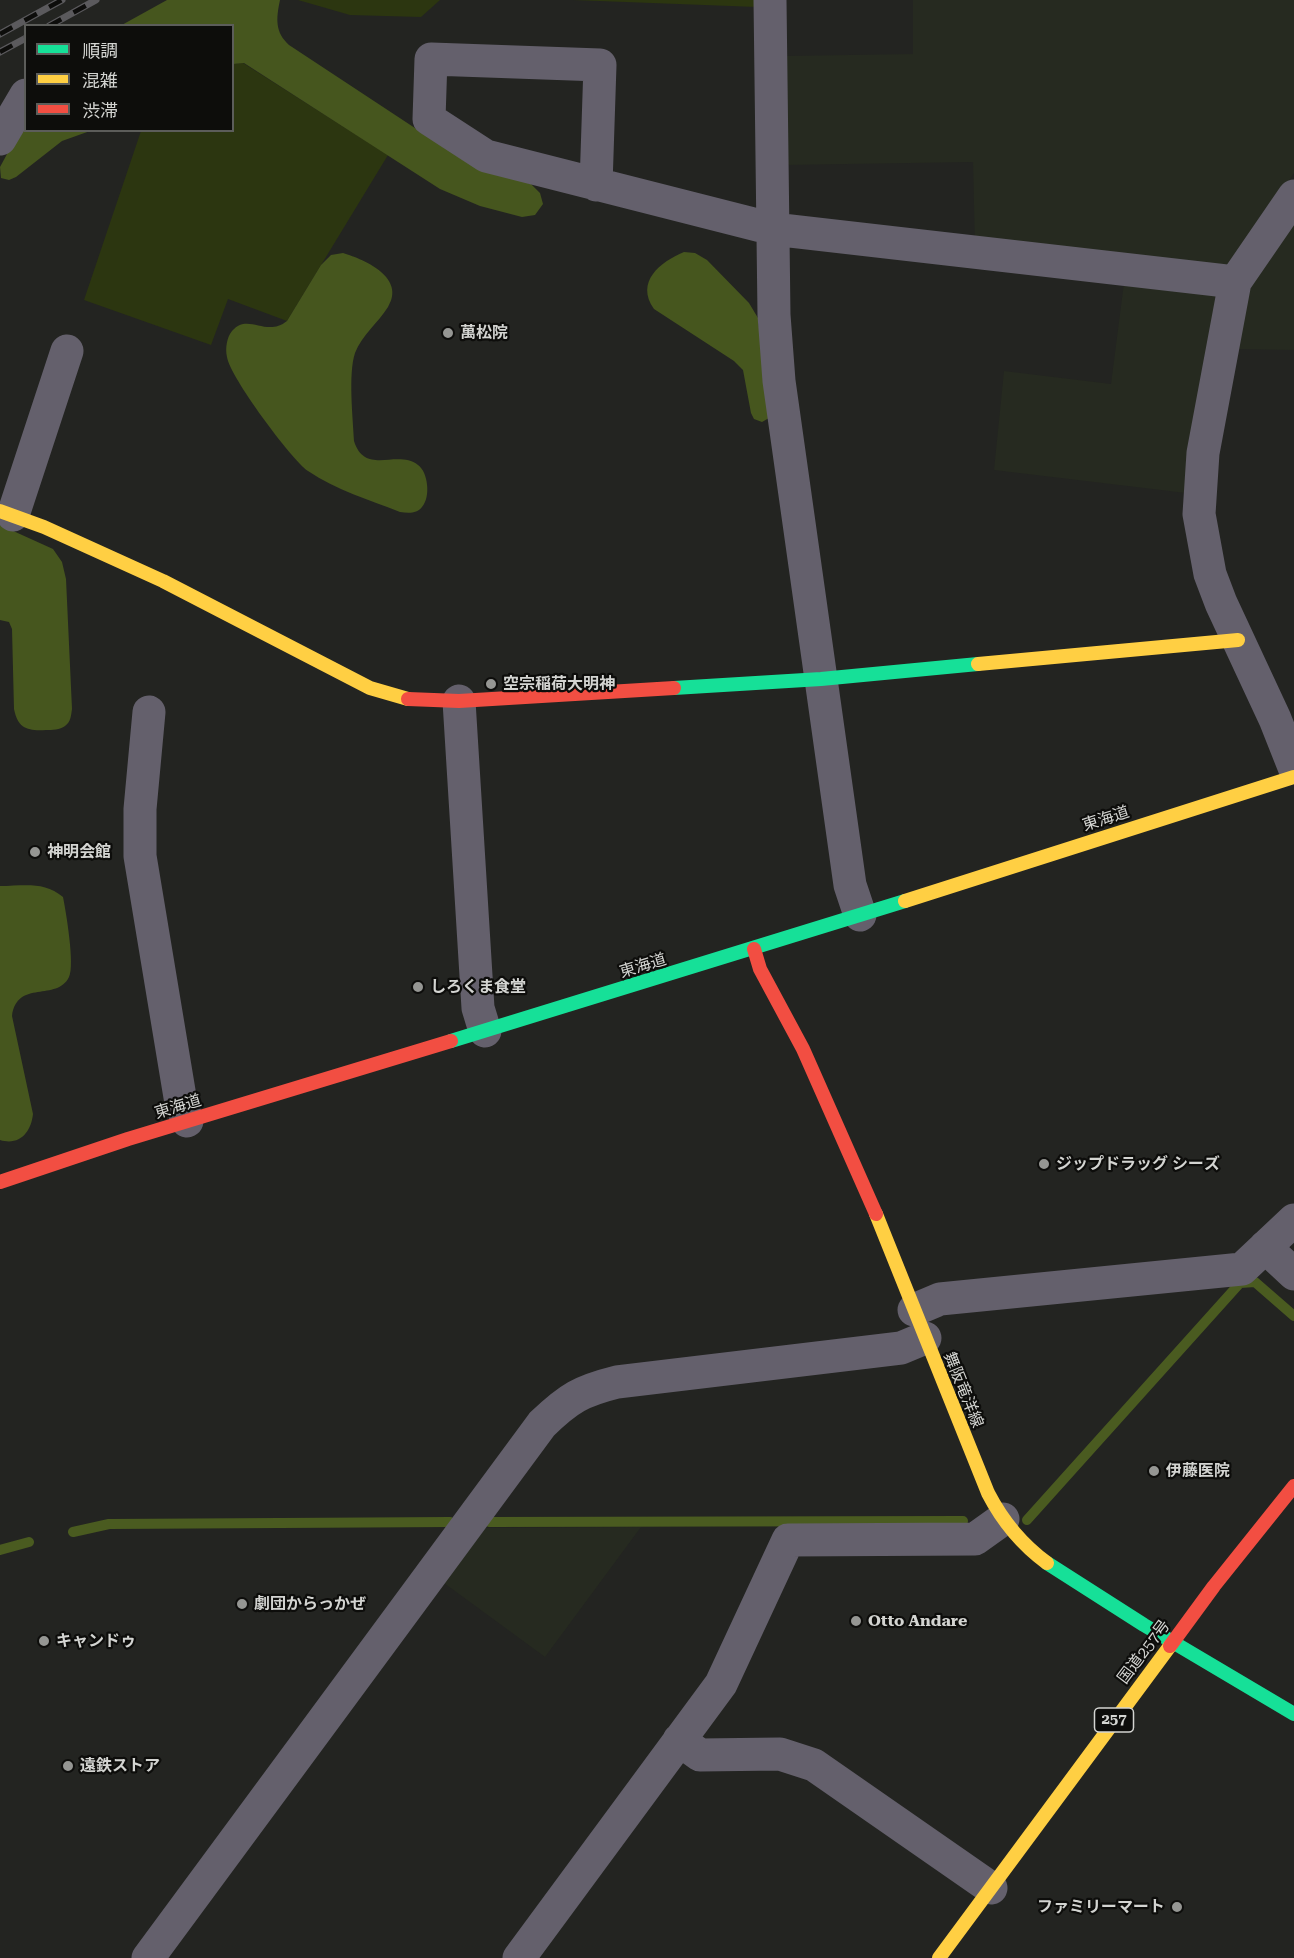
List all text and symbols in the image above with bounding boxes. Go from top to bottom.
legend [24,24,234,132]
text: 順調 [82,40,118,61]
text: 混雑 [82,70,118,91]
text: 渋滞 [82,100,118,121]
place label: 萬松院 [460,323,508,343]
marker: 萬松院 [441,326,455,340]
place label: 空宗稲荷大明神 [503,674,615,694]
marker: 空宗稲荷大明神 [484,677,498,691]
street label: 東海道 [1080,802,1132,836]
place label: 神明会館 [47,842,111,862]
marker: 神明会館 [28,845,42,859]
street label: 東海道 [617,950,669,982]
place label: しろくま食堂 [430,977,526,997]
marker: しろくま食堂 [411,980,425,994]
street label: 東海道 [152,1091,204,1123]
place label: ジップドラッグ シーズ [1056,1154,1220,1174]
marker: ジップドラッグ シーズ [1037,1157,1051,1171]
street label: 舞阪竜洋線 [939,1349,987,1431]
place label: 伊藤医院 [1166,1461,1230,1481]
marker: 伊藤医院 [1147,1464,1161,1478]
place label: 劇団からっかぜ [254,1594,366,1614]
marker: 劇団からっかぜ [235,1597,249,1611]
place label: Otto Andare [868,1611,967,1631]
marker: Otto Andare [849,1614,863,1628]
street label: 国道257号 [1114,1616,1174,1688]
place label: キャンドゥ [56,1631,136,1651]
marker: キャンドゥ [37,1634,51,1648]
road number: 257 [1094,1708,1134,1732]
place label: 遠鉄ストア [80,1756,160,1776]
marker: 遠鉄ストア [61,1759,75,1773]
place label: ファミリーマート [1037,1897,1165,1917]
marker: ファミリーマート [1170,1900,1184,1914]

